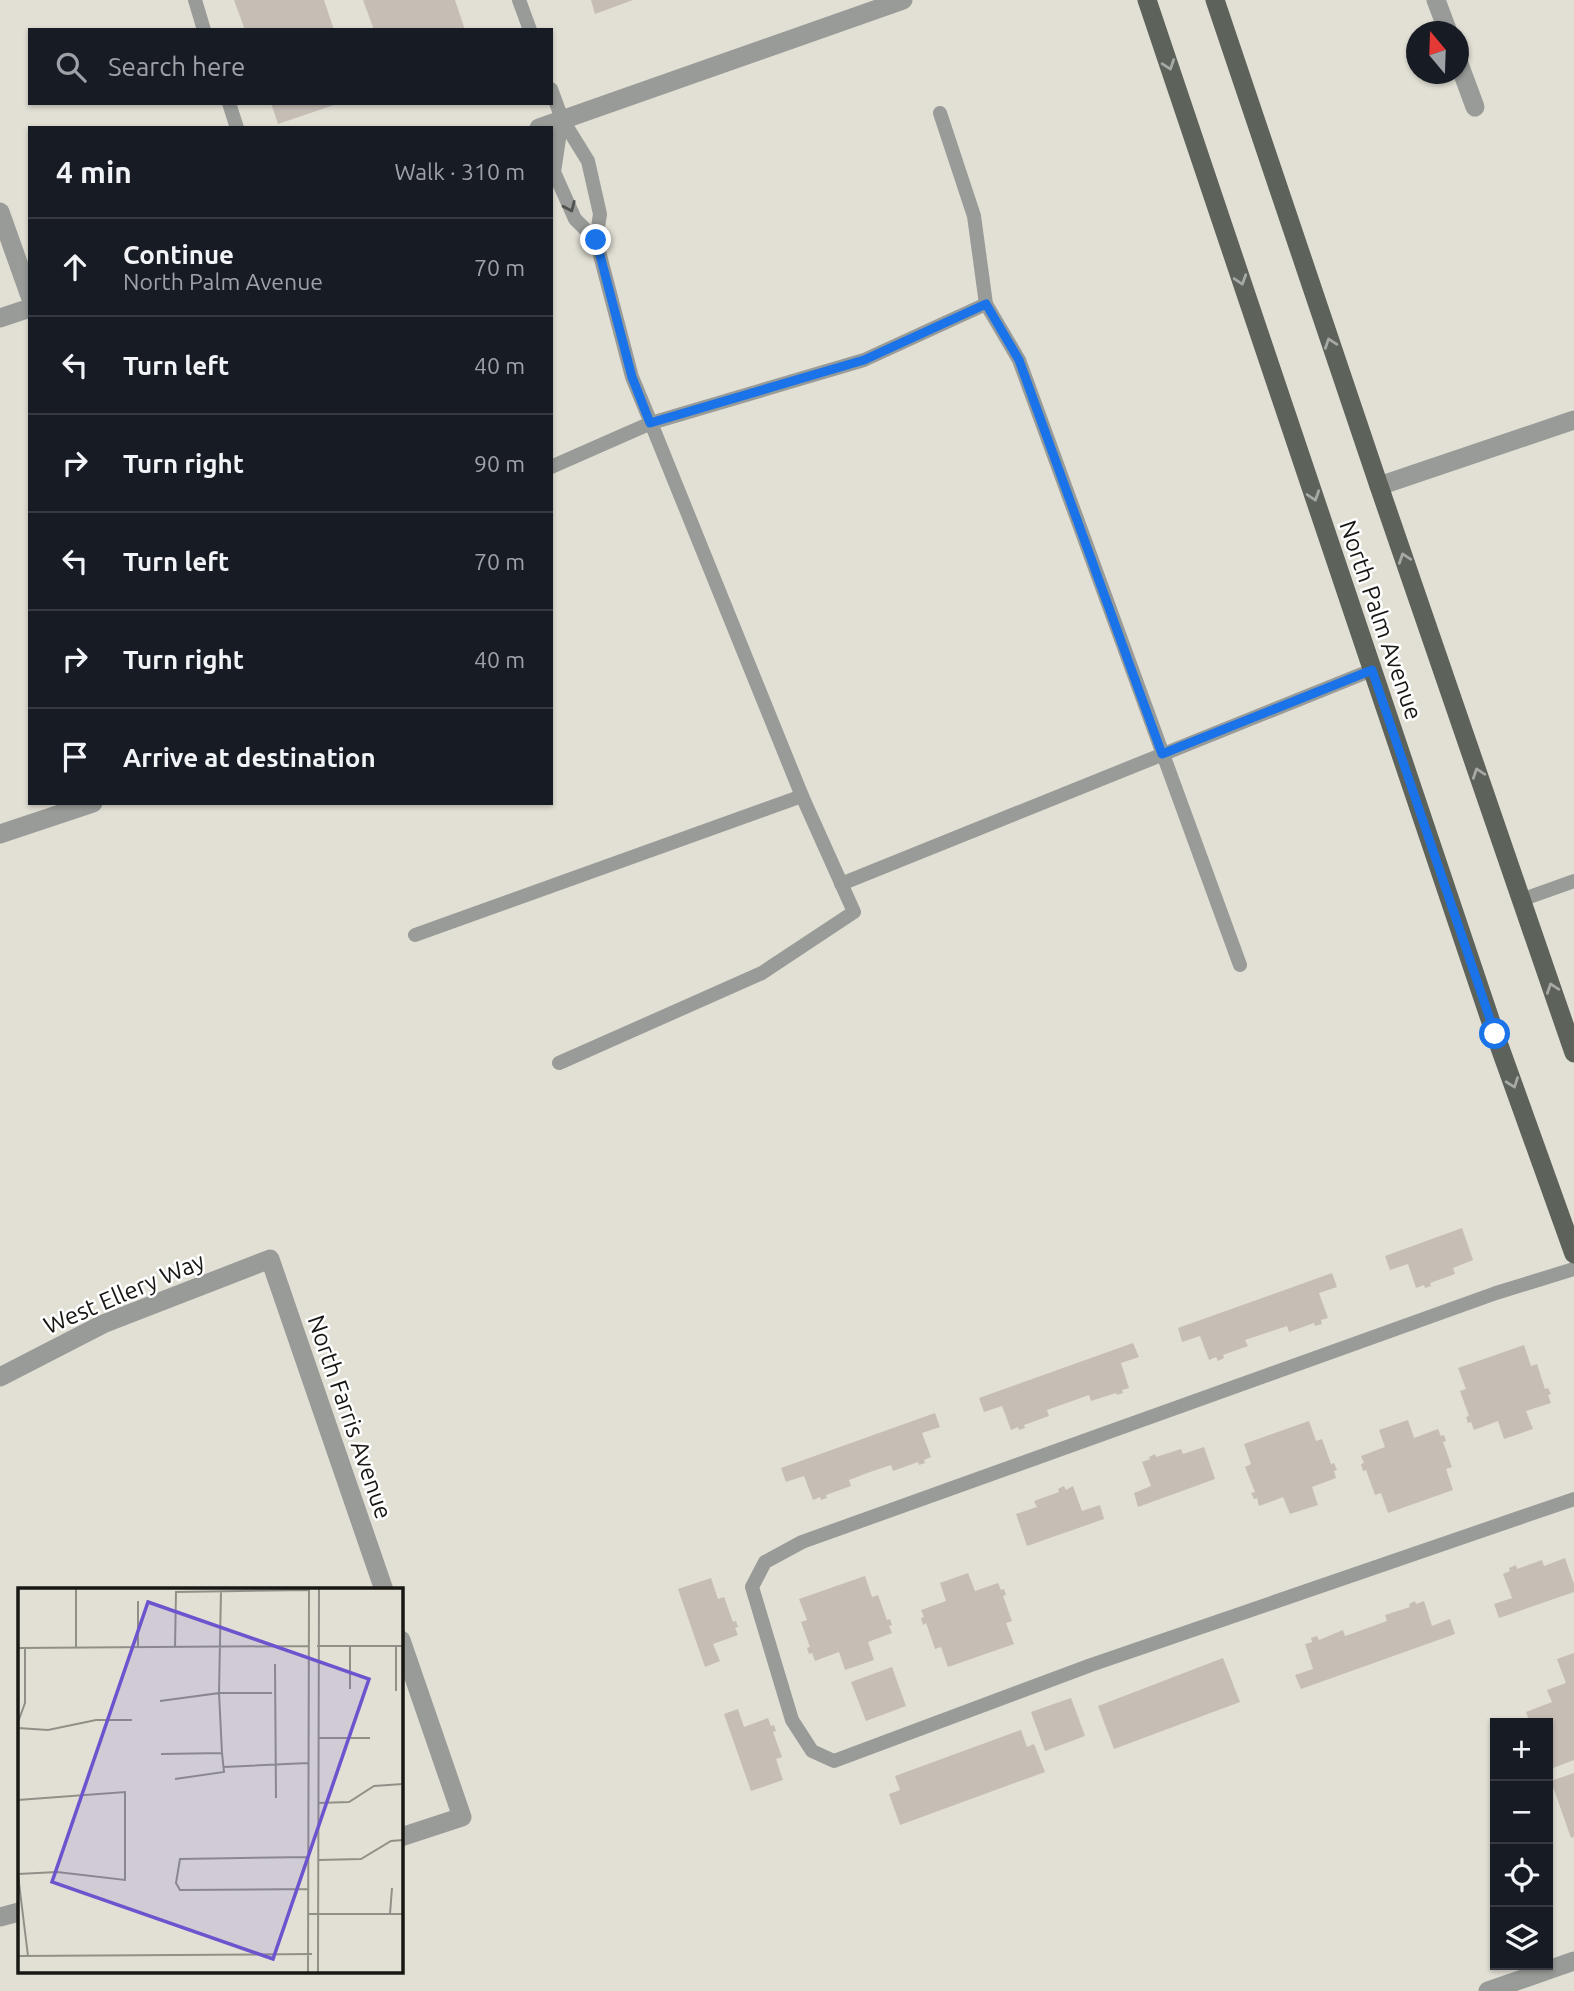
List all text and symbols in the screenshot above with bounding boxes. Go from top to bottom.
north arrow [1406,21,1469,84]
search box [28,28,553,105]
icon: search [52,48,90,86]
text: Search here [108,52,245,81]
one-way arrow [1161,58,1175,70]
text: 4 min [56,155,132,189]
text: Walk · 310 m [394,159,525,184]
one-way arrow [562,200,576,213]
route end [580,224,611,255]
text: Continue [123,240,234,269]
icon: ahead [56,248,94,286]
text: 70 m [474,255,525,280]
text: North Palm Avenue [123,269,323,294]
one-way arrow [1233,274,1248,286]
one-way arrow [1324,337,1339,349]
icon: left [56,346,94,384]
text: Turn left [123,351,229,380]
text: 40 m [474,353,525,378]
icon: right [56,444,94,482]
text: Turn right [123,449,244,478]
text: 90 m [474,451,525,476]
one-way arrow [1305,490,1320,502]
street label: North Palm Avenue [1334,517,1428,723]
icon: left [56,542,94,580]
text: Turn left [123,547,229,576]
text: 70 m [474,549,525,574]
one-way arrow [1398,553,1412,565]
icon: right [56,640,94,678]
text: Turn right [123,645,244,674]
text: 40 m [474,647,525,672]
icon: arrive [56,738,94,776]
text: Arrive at destination [123,743,376,772]
one-way arrow [1472,768,1486,780]
one-way arrow [1546,983,1560,995]
route start [1479,1018,1510,1049]
one-way arrow [1504,1076,1518,1088]
street label: West Ellery Way [40,1247,209,1339]
street label: North Farris Avenue [302,1312,398,1522]
inset map [18,1588,402,1974]
map controls [1490,1718,1553,1970]
button: + [1490,1718,1553,1781]
button: − [1490,1781,1553,1844]
button: locate [1490,1844,1553,1907]
button: layers [1490,1907,1553,1970]

